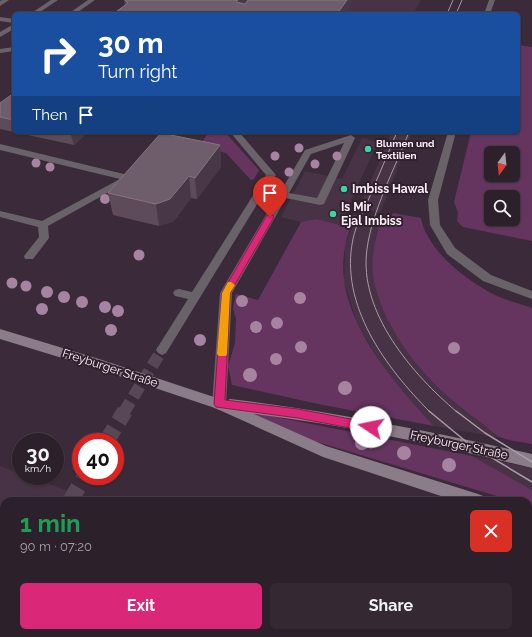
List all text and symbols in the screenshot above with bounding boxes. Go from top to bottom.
text: 30 m [98,27,164,60]
icon: right [32,28,84,80]
text: Turn right [98,61,177,82]
icon: arrive [75,104,97,126]
text: Then [32,106,67,124]
place label: Blumen und Textilien [376,138,435,161]
marker: Blumen und Textilien [363,144,373,154]
north arrow [484,146,520,182]
map controls [484,146,520,226]
pin [253,176,287,217]
icon: arrive [259,182,281,204]
place label: Imbiss Hawal [352,182,428,196]
marker: Imbiss Hawal [339,184,349,194]
button: search [484,190,520,226]
place label: Is Mir Ejal Imbiss [341,200,402,228]
marker: Is Mir Ejal Imbiss [328,209,338,219]
street label: Freyburger Straße [60,346,160,390]
position arrow [350,406,392,448]
street label: Freyburger Straße [409,428,509,462]
speed limit sign: 40 [72,433,124,485]
text: 30 [26,442,50,466]
text: km/h [25,463,51,474]
text: 1 min [20,509,81,538]
button: close [470,510,512,552]
text: 90 m · 07:20 [20,539,92,554]
button: Exit [20,583,262,629]
button: Share [270,583,512,629]

